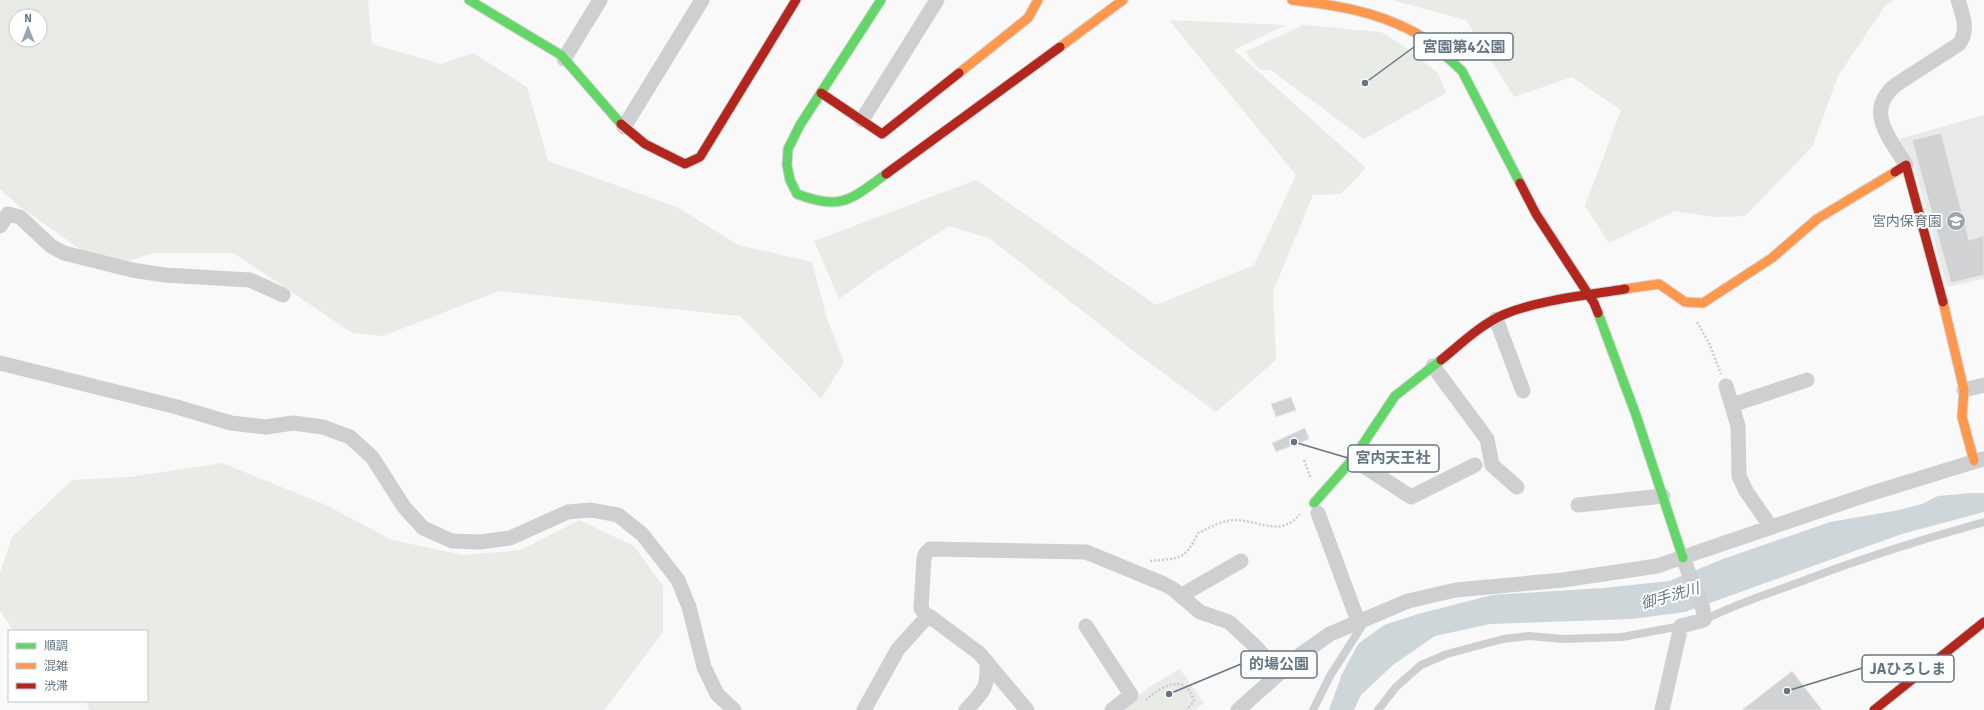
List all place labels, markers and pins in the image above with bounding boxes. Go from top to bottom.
callout: 宮園第4公園 [1414,33,1513,60]
school or university icon: 宮内保育園 [1945,210,1967,232]
place label: 宮内保育園 [1872,213,1942,230]
callout: 宮内天王社 [1348,445,1439,472]
callout: 的場公園 [1241,651,1317,678]
callout: JAひろしま [1862,655,1954,682]

